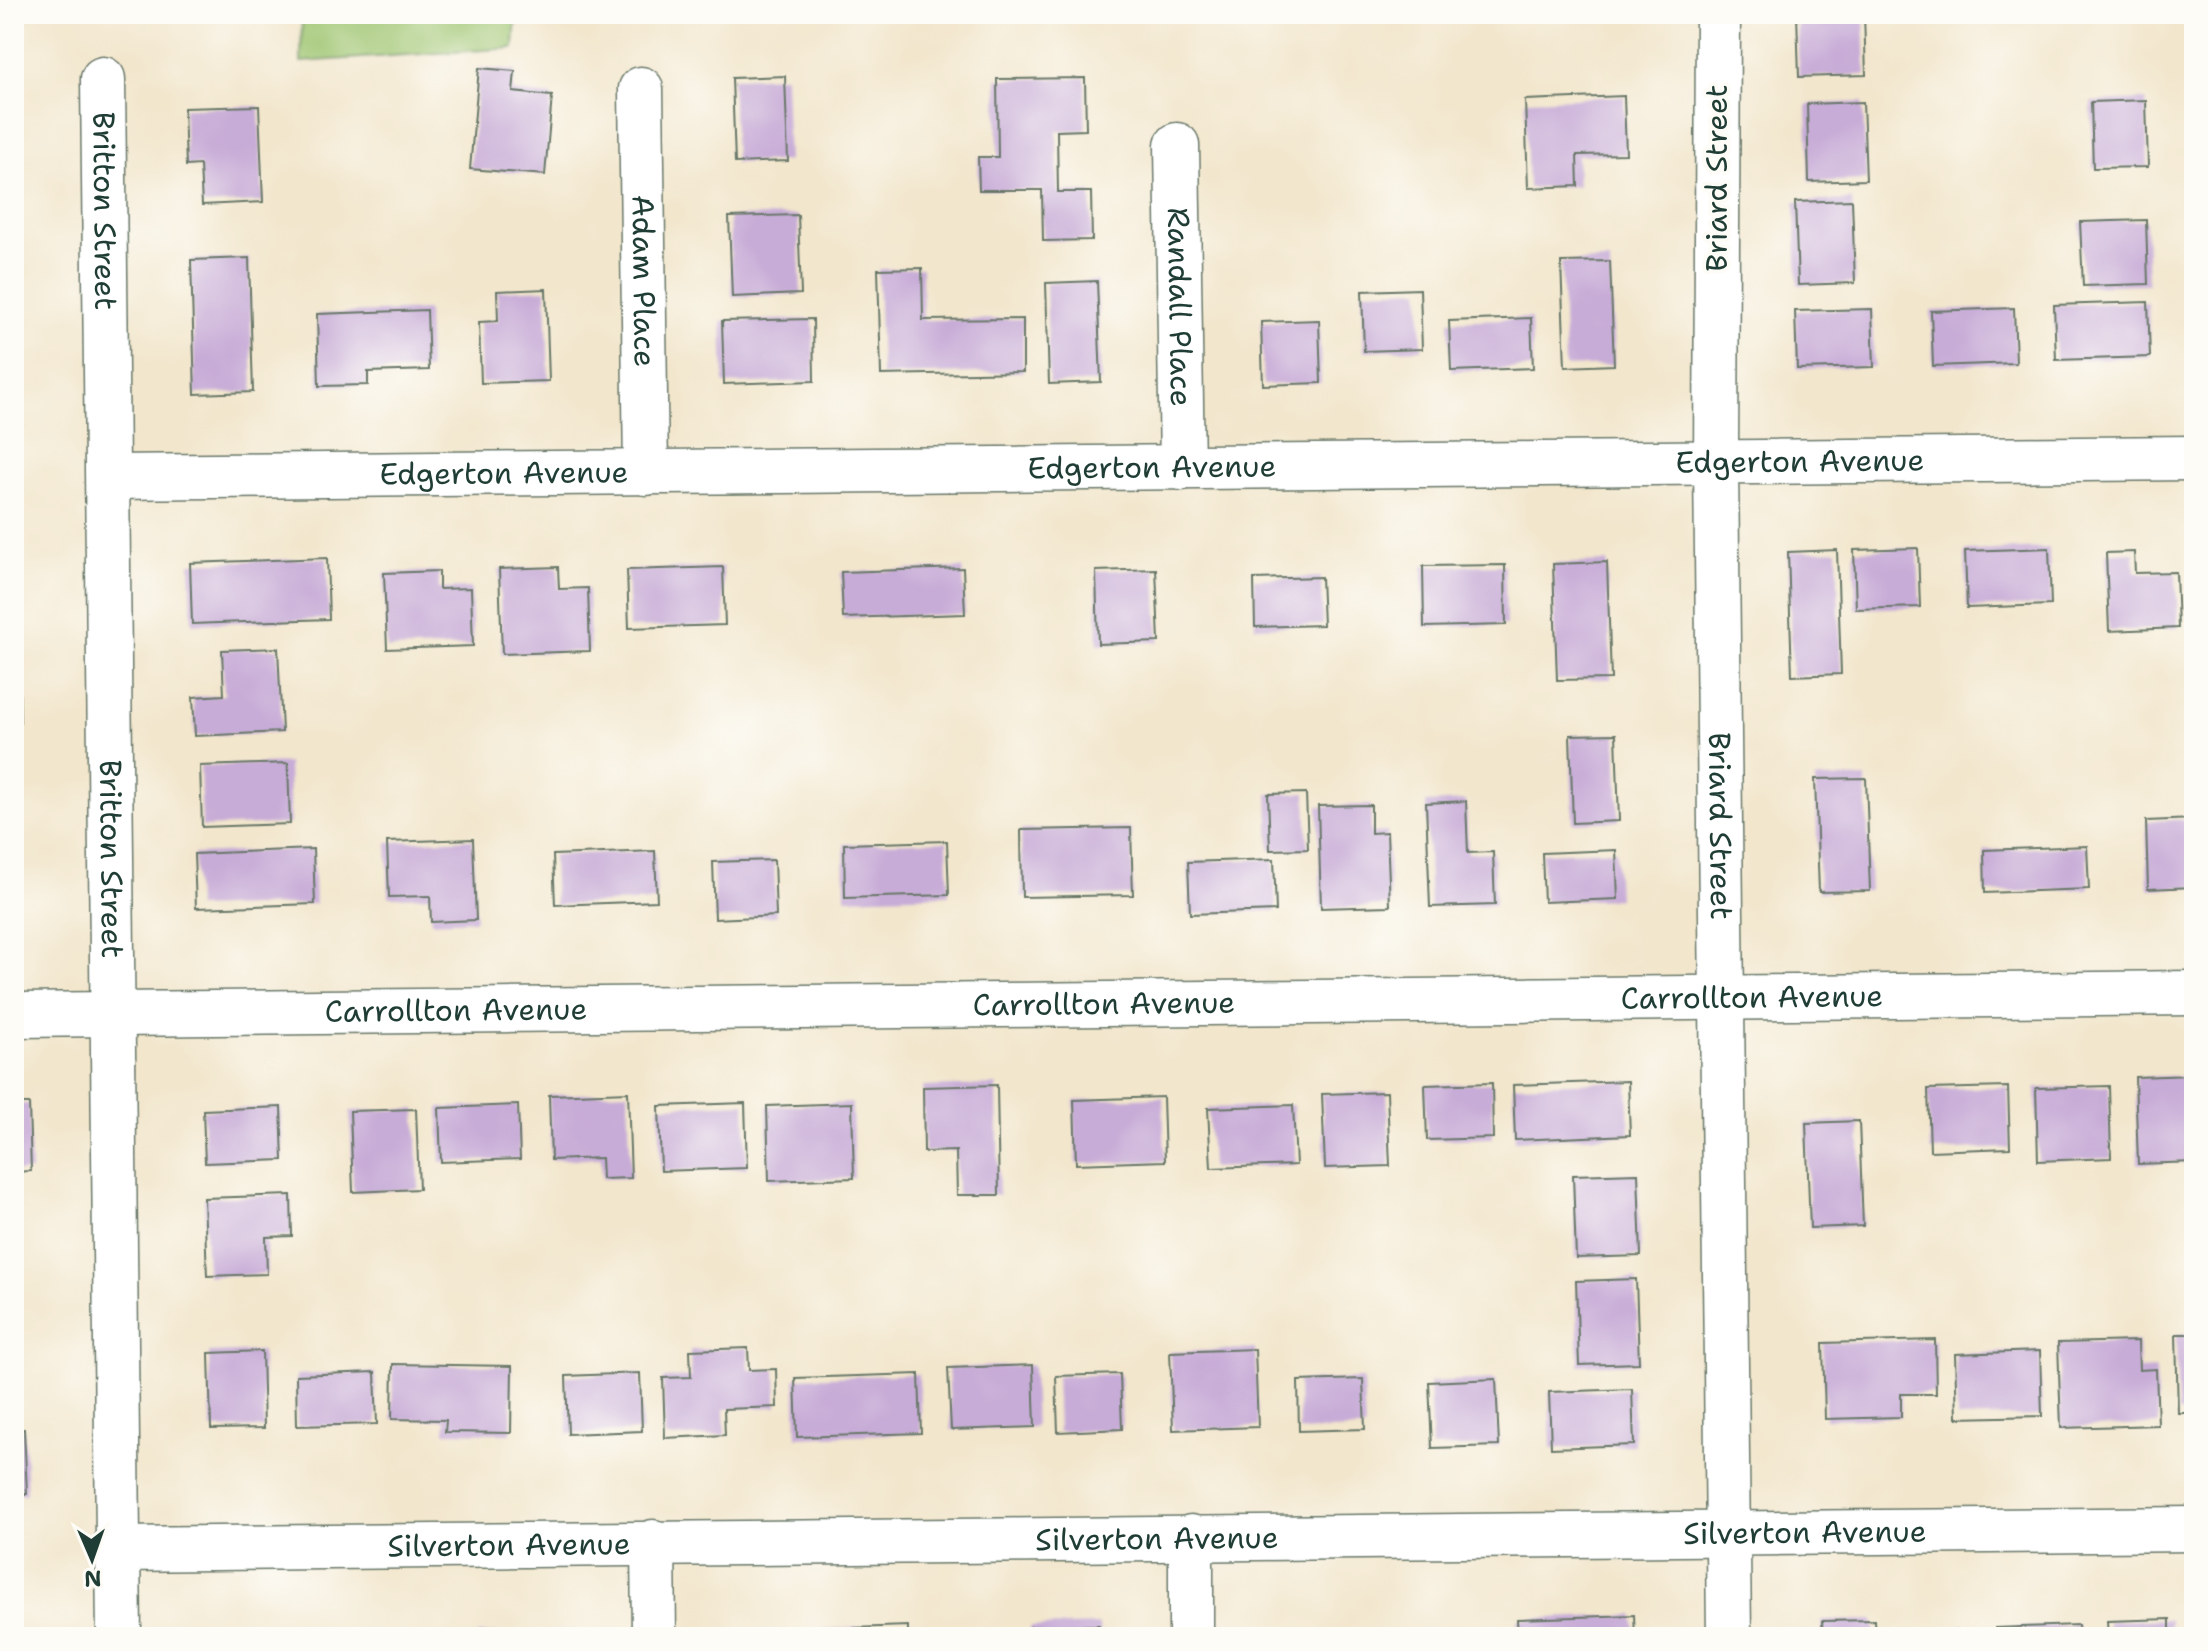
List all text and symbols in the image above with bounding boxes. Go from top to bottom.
street label: Briard Street [1696,84,1737,272]
street label: Britton Street [83,112,126,310]
street label: Adam Place [622,195,666,367]
street label: Randall Place [1158,207,1202,407]
street label: Edgerton Avenue [1675,439,1925,483]
street label: Edgerton Avenue [1027,445,1277,489]
street label: Edgerton Avenue [379,451,629,495]
street label: Briard Street [1699,732,1742,920]
street label: Britton Street [90,759,133,958]
street label: Carrollton Avenue [1620,975,1883,1019]
street label: Carrollton Avenue [972,982,1235,1025]
street label: Carrollton Avenue [324,988,587,1032]
street label: Silverton Avenue [1683,1511,1927,1554]
street label: Silverton Avenue [1035,1517,1279,1560]
north arrow [52,1519,132,1599]
street label: Silverton Avenue [387,1523,631,1566]
text: N [83,1564,102,1593]

